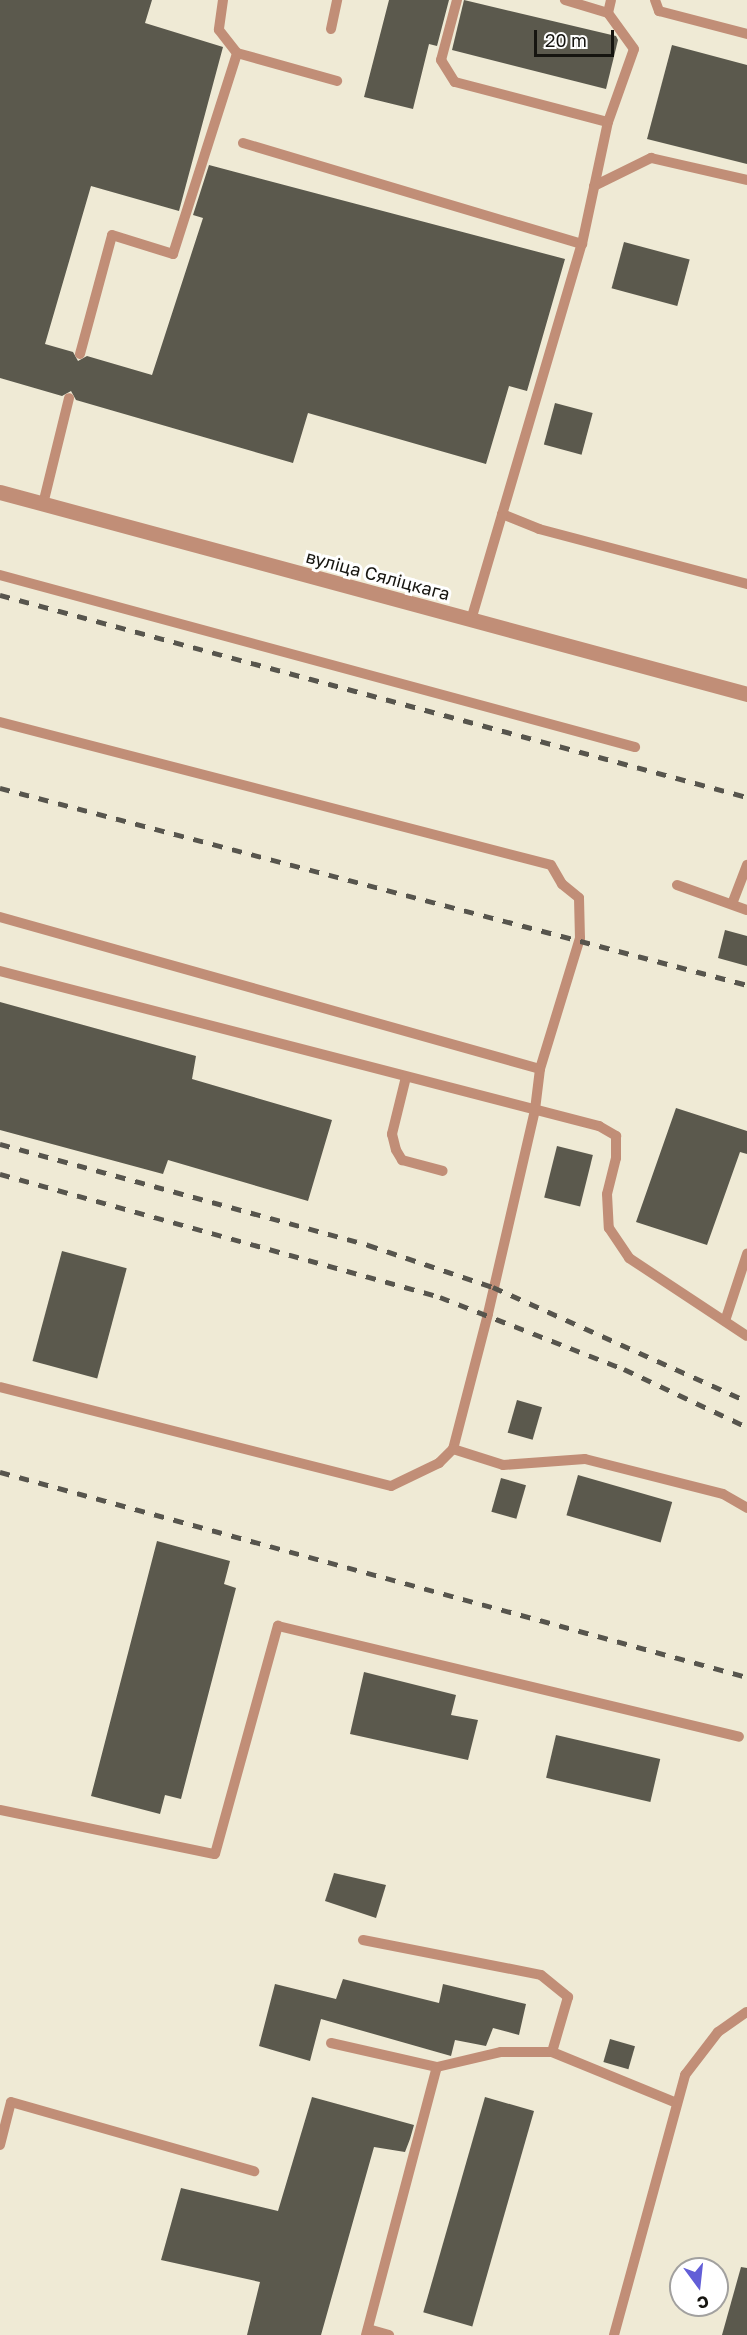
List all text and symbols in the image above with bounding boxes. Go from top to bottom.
scale bar [537,18,616,56]
text: 20 m [545,29,587,51]
street label: вуліца Сяліцкага [304,545,452,605]
north arrow [669,2257,729,2317]
text: С [695,2291,711,2314]

